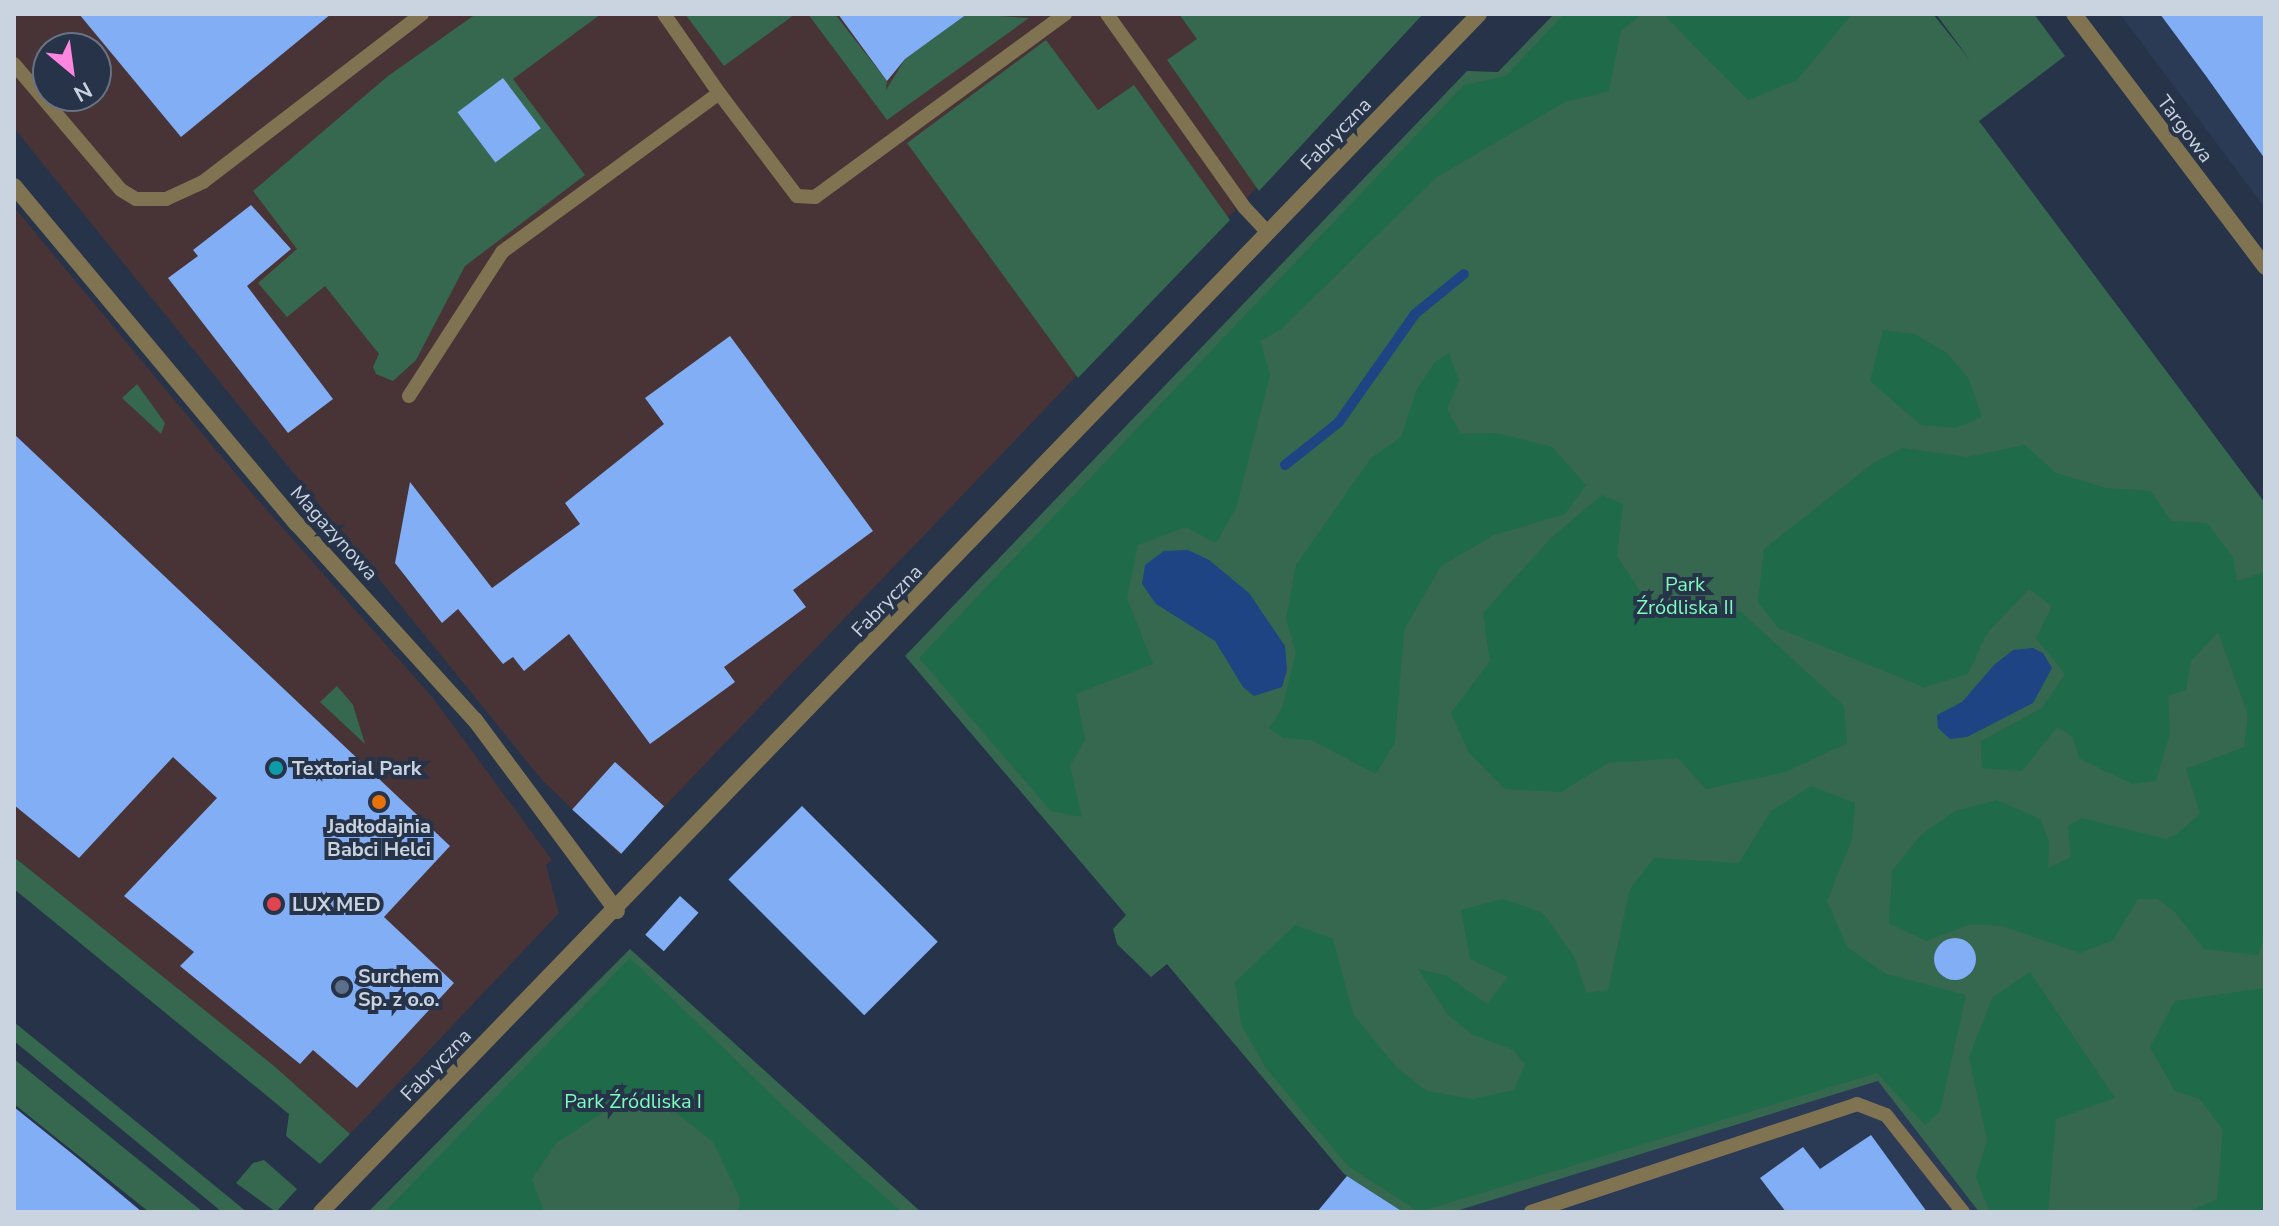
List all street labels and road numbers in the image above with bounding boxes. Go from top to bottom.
street label: Targowa [2152,91,2218,167]
street label: Fabryczna [1296,93,1376,175]
street label: Magazynowa [285,481,383,585]
street label: Fabryczna [847,560,927,642]
street label: Fabryczna [396,1024,476,1106]

